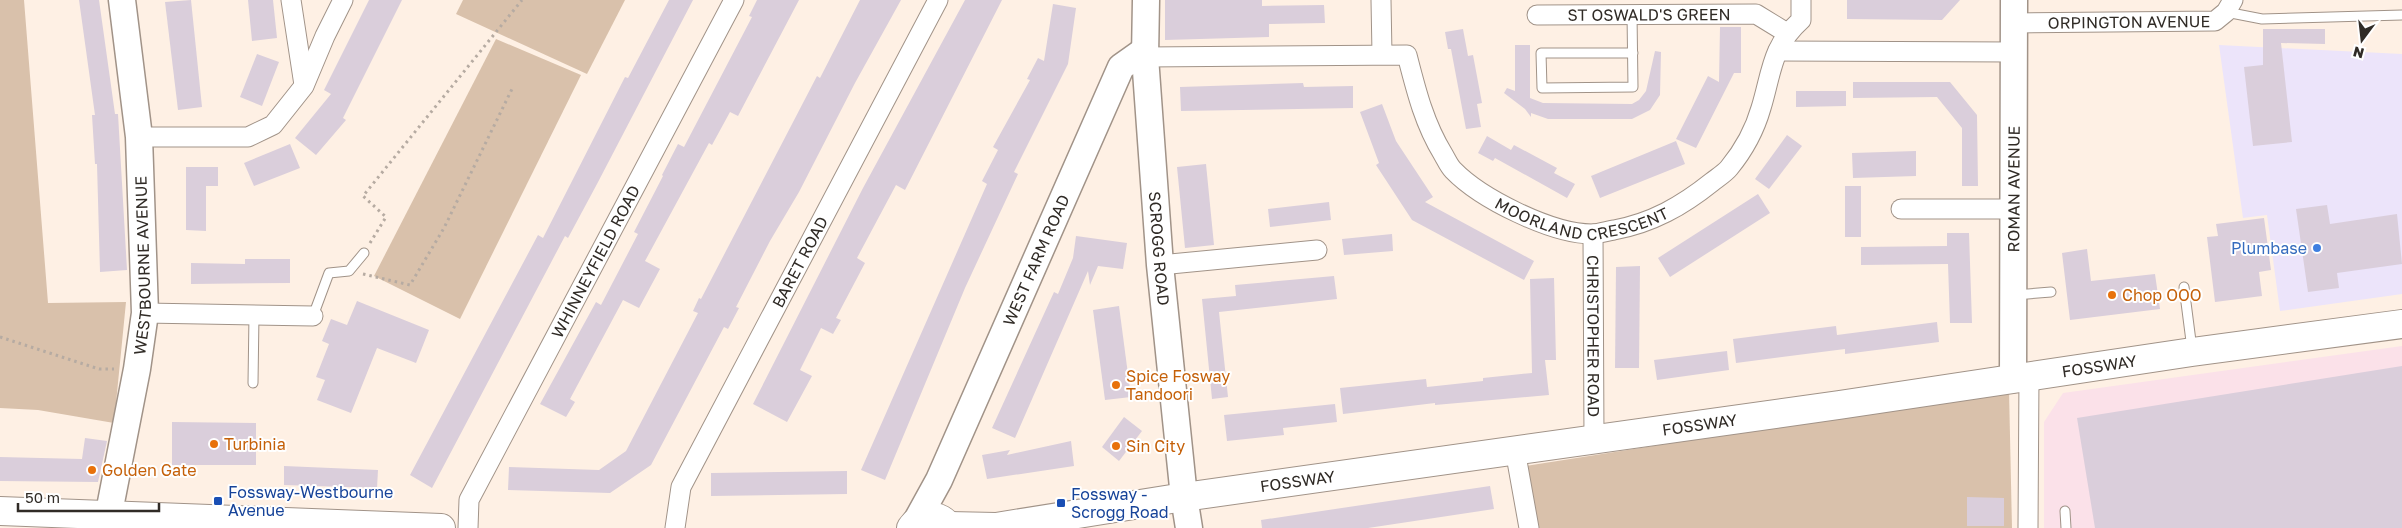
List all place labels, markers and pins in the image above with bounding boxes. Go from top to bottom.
place label: Plumbase [2231,238,2307,258]
marker: Plumbase [2311,242,2323,254]
place label: Chop OOO [2122,285,2202,305]
marker: Chop OOO [2106,289,2118,301]
place label: Spice Fosway Tandoori [1126,366,1230,404]
marker: Spice Fosway Tandoori [1110,379,1122,391]
place label: Turbinia [224,434,286,454]
place label: Sin City [1126,436,1185,456]
marker: Turbinia [208,438,220,450]
marker: Sin City [1110,440,1122,452]
place label: Golden Gate [102,460,197,480]
marker: Golden Gate [86,464,98,476]
place label: Fossway-Westbourne Avenue [228,482,393,520]
place label: Fossway - Scrogg Road [1071,484,1169,522]
marker: Fossway-Westbourne Avenue [212,495,224,507]
marker: Fossway - Scrogg Road [1055,497,1067,509]

